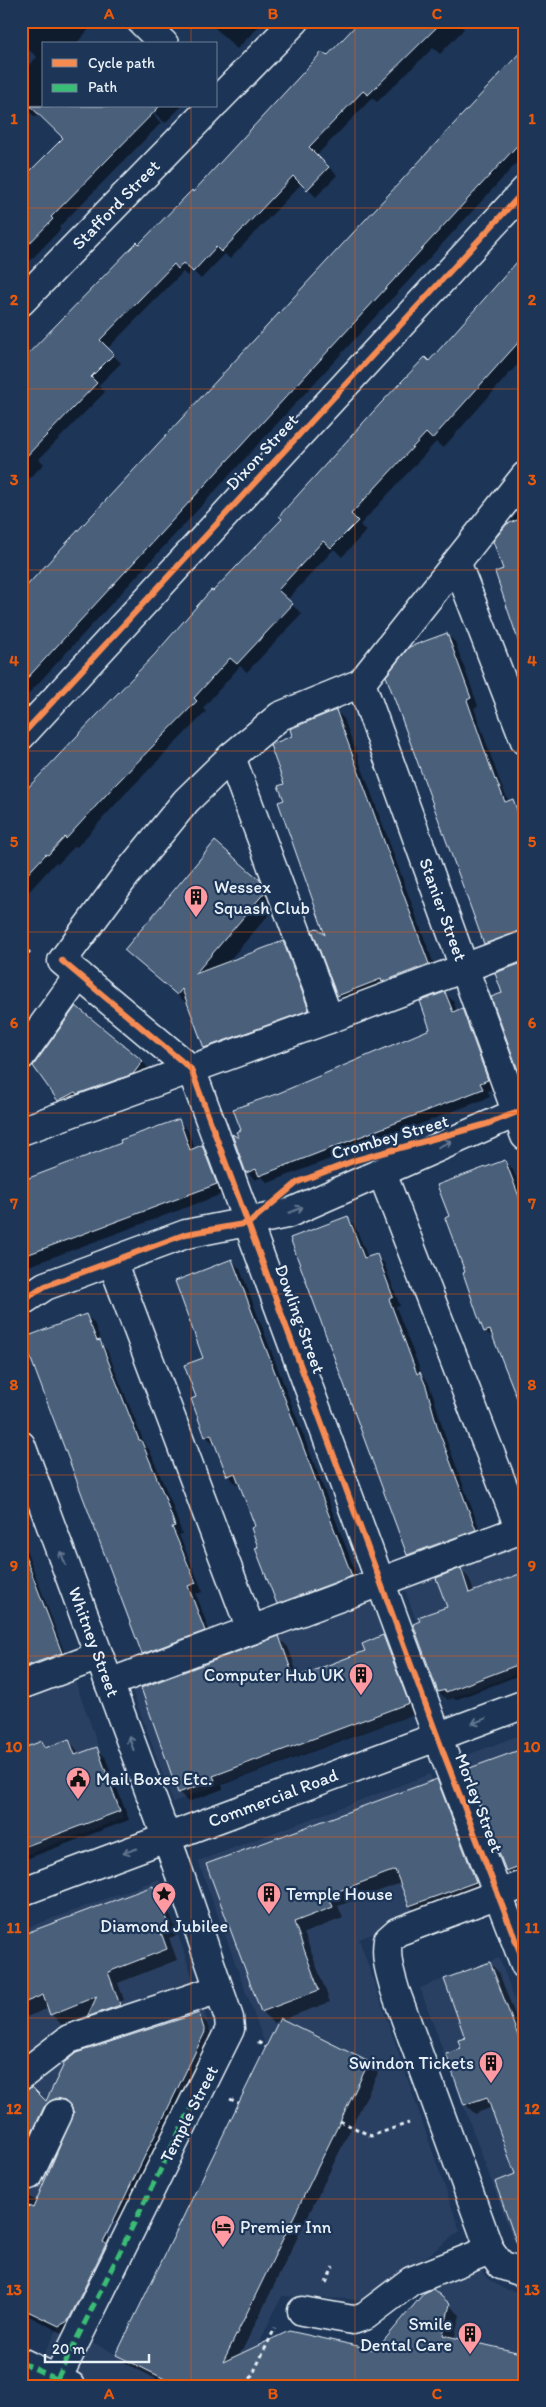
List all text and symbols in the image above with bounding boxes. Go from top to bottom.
text: A [103,4,115,23]
text: B [268,4,279,23]
text: C [432,4,443,23]
legend [42,42,218,108]
text: Cycle path [88,54,155,72]
text: Path [88,78,117,96]
text: 1 [10,109,18,128]
text: 1 [528,109,536,128]
street label: Stafford Street [67,155,165,254]
text: 2 [10,290,19,309]
text: 2 [528,290,537,309]
street label: Dixon Street [221,409,303,495]
text: 3 [10,470,19,489]
text: 3 [528,470,537,489]
text: 4 [9,651,19,670]
text: 4 [527,651,537,670]
text: 5 [10,832,19,851]
text: 5 [528,832,537,851]
street label: Stanier Street [414,855,472,964]
place label: Wessex Squash Club [214,876,310,919]
building icon: Wessex Squash Club [183,884,209,918]
text: 6 [10,1013,19,1032]
text: 6 [528,1013,537,1032]
street label: Crombey Street [329,1110,451,1164]
one-way arrow [437,1139,452,1149]
text: 7 [9,1194,18,1213]
text: 7 [527,1194,536,1213]
one-way arrow [288,1205,303,1215]
street label: Dowling Street [270,1261,330,1377]
text: 8 [10,1375,19,1394]
text: 8 [528,1375,537,1394]
one-way arrow [58,1551,67,1566]
text: 9 [10,1556,18,1575]
text: 9 [528,1556,536,1575]
street label: Whitney Street [64,1584,124,1700]
building icon: Computer Hub UK [348,1662,374,1696]
place label: Computer Hub UK [204,1664,344,1686]
one-way arrow [472,1717,487,1726]
one-way arrow [126,1736,135,1751]
text: 10 [5,1737,23,1756]
text: 10 [523,1737,541,1756]
street label: Morley Street [450,1750,508,1856]
street label: Commercial Road [205,1764,341,1832]
public building icon: Mail Boxes Etc. [65,1766,91,1800]
place label: Mail Boxes Etc. [96,1768,212,1790]
one-way arrow [123,1847,138,1856]
place icon: Diamond Jubilee [151,1881,177,1915]
building icon: Temple House [256,1881,282,1915]
place label: Temple House [286,1883,393,1905]
place label: Diamond Jubilee [100,1915,228,1937]
text: 11 [7,1918,22,1937]
text: 11 [525,1918,540,1937]
building icon: Swindon Tickets [478,2050,504,2084]
place label: Swindon Tickets [349,2052,474,2074]
street label: Temple Street [155,2061,223,2166]
text: 12 [6,2099,23,2118]
text: 12 [524,2099,541,2118]
hotel icon: Premier Inn [210,2214,236,2248]
place label: Premier Inn [240,2216,332,2238]
text: 13 [6,2280,22,2299]
text: 13 [524,2280,540,2299]
place label: Smile Dental Care [360,2313,452,2356]
building icon: Smile Dental Care [457,2321,483,2355]
scale bar [45,2332,149,2364]
text: 20 m [52,2340,86,2358]
text: A [103,2384,115,2403]
text: B [268,2384,279,2403]
text: C [432,2384,443,2403]

